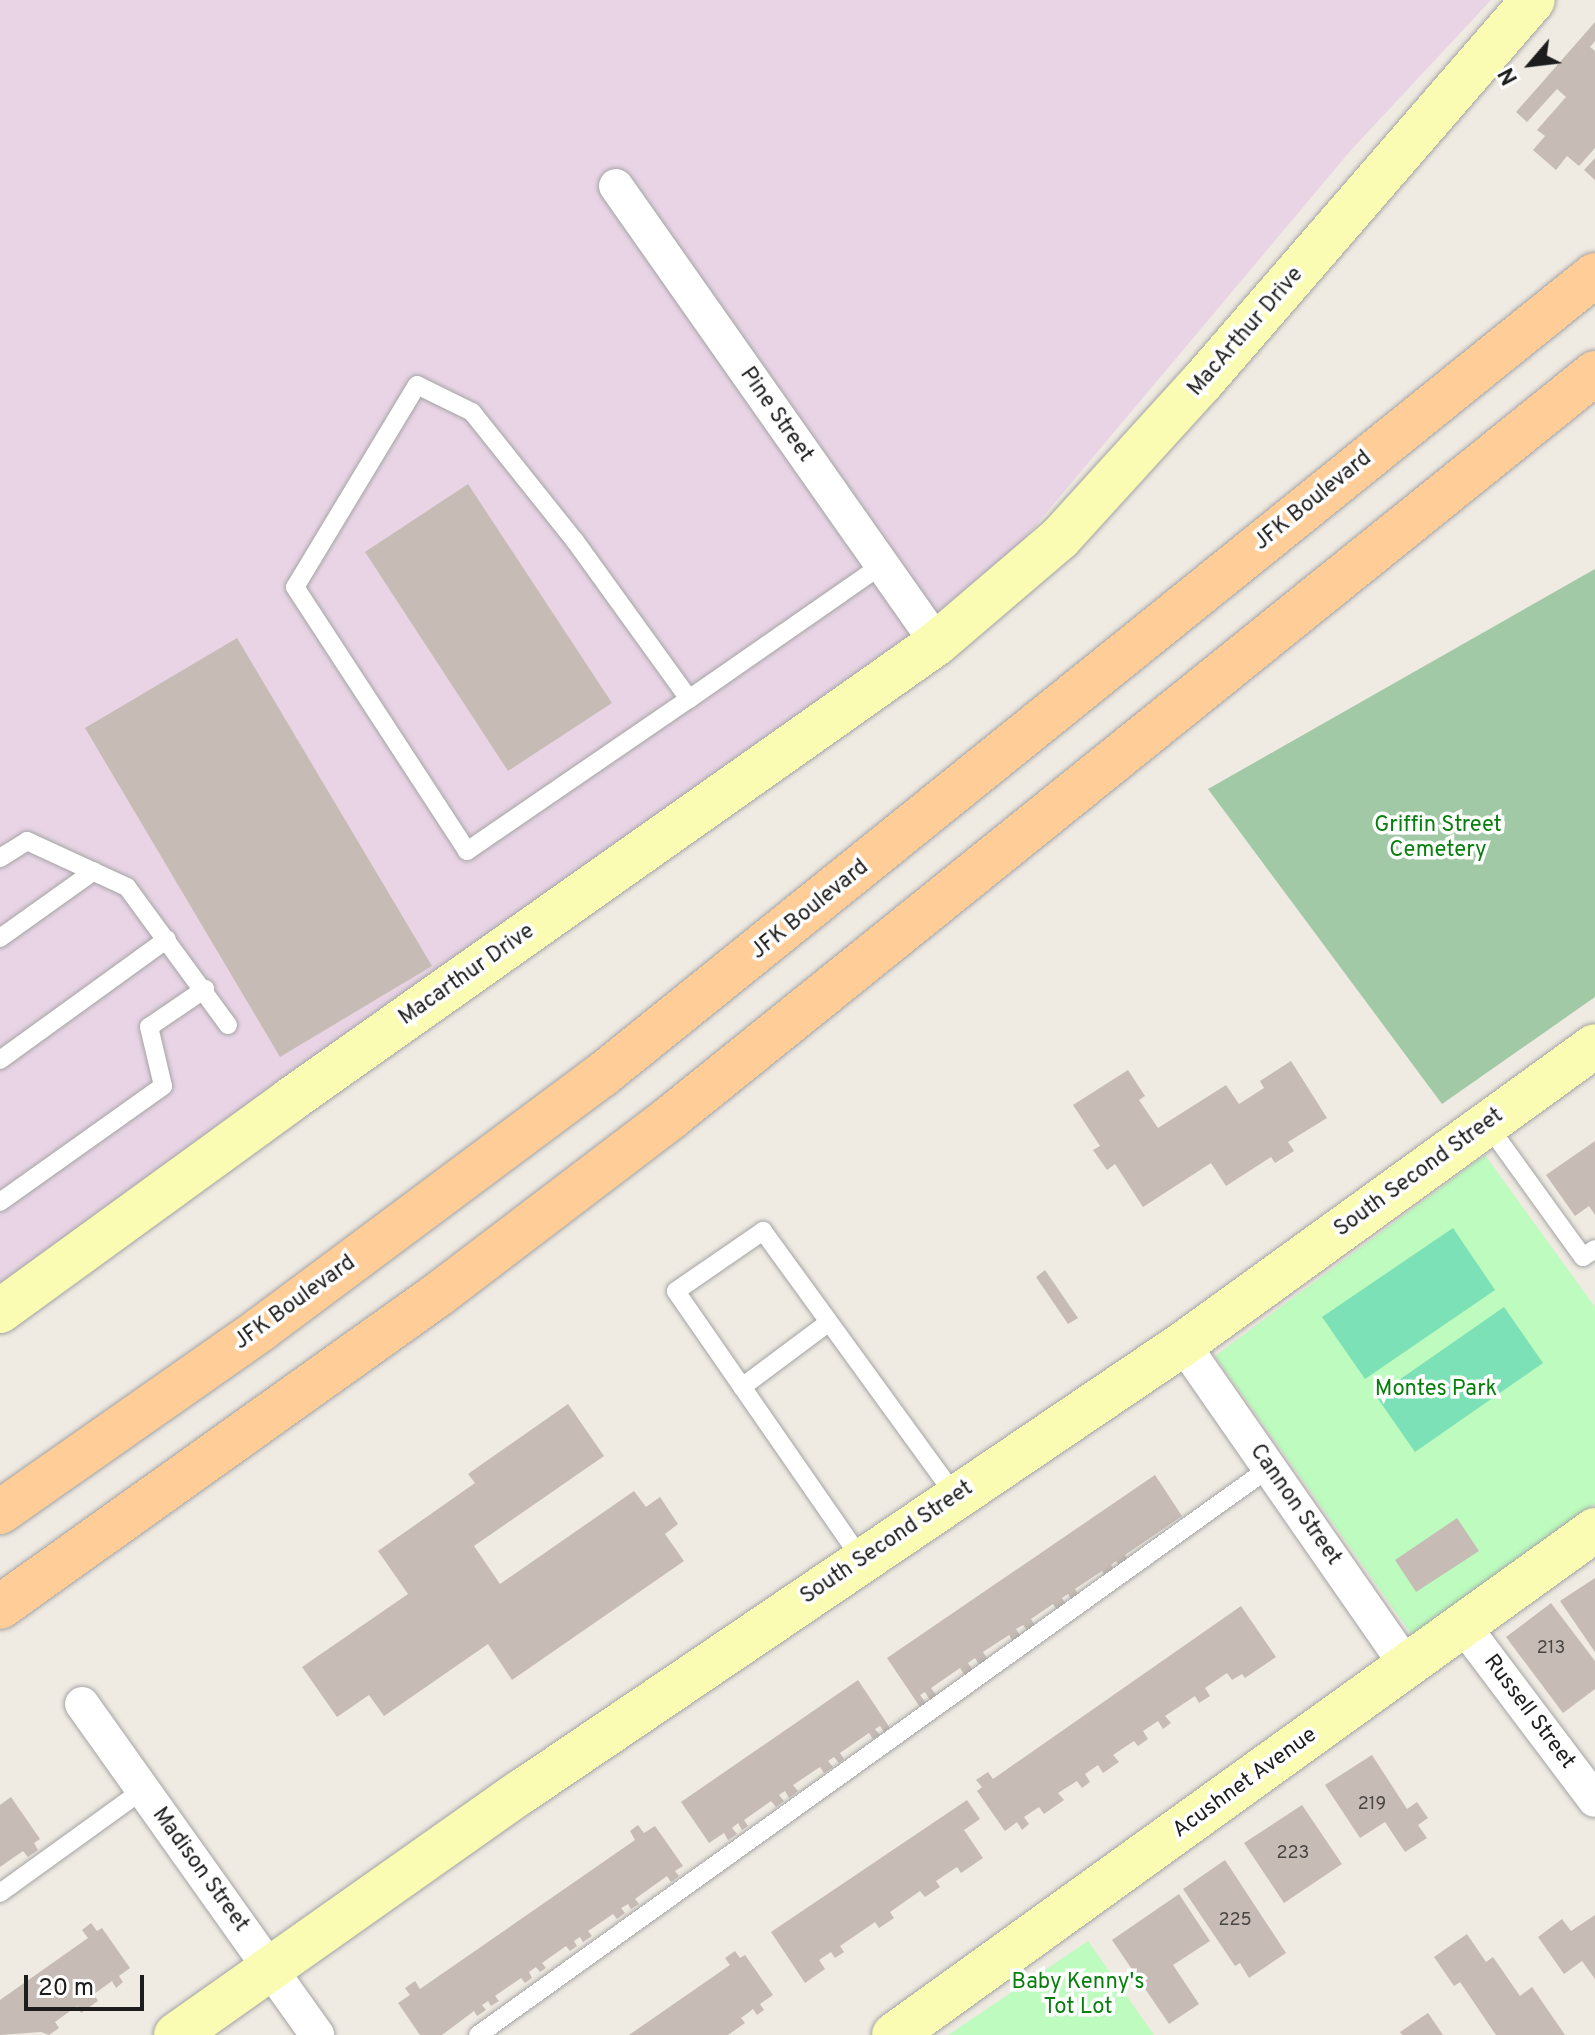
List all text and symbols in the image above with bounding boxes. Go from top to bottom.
north arrow [1491,24,1571,104]
text: N [1494,62,1525,89]
street label: MacArthur Drive [1183,262,1309,402]
street label: Pine Street [734,362,818,468]
street label: JFK Boulevard [1249,446,1377,556]
park label: Griffin Street Cemetery [1374,812,1502,864]
street label: JFK Boulevard [746,855,874,965]
street label: Macarthur Drive [394,919,540,1031]
street label: South Second Street [1330,1103,1508,1243]
street label: JFK Boulevard [229,1250,361,1356]
park label: Montes Park [1375,1377,1497,1403]
street label: Cannon Street [1244,1439,1346,1571]
street label: South Second Street [796,1476,978,1610]
house number: 213 [1537,1638,1565,1660]
street label: Russell Street [1477,1650,1581,1774]
street label: Acushnet Avenue [1168,1722,1322,1844]
house number: 219 [1358,1794,1386,1816]
street label: Madison Street [146,1803,254,1937]
house number: 223 [1277,1843,1309,1865]
house number: 225 [1218,1910,1252,1932]
scale bar [28,1959,148,2009]
park label: Baby Kenny's Tot Lot [1012,1969,1144,2020]
text: 20 m [38,1974,94,2004]

